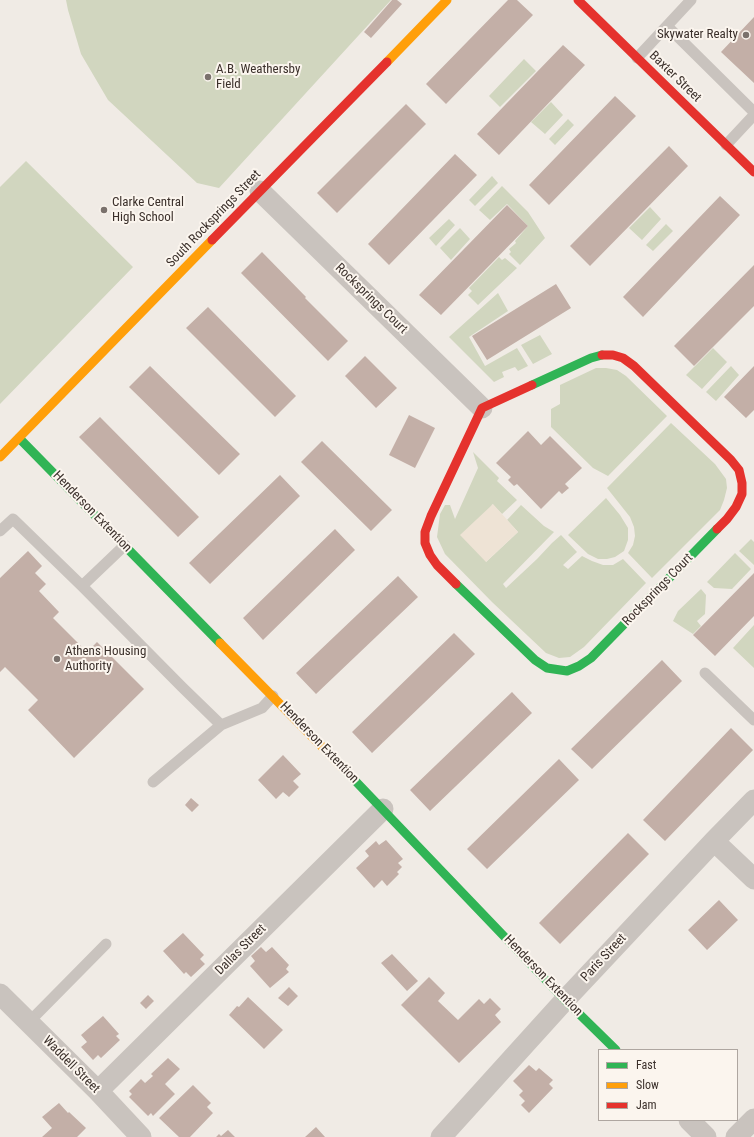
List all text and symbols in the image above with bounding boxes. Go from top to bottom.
place label: Skywater Realty [657,27,738,43]
marker: Skywater Realty [741,30,751,40]
street label: Baxter Street [646,48,704,106]
place label: A.B. Weathersby Field [216,62,300,93]
marker: A.B. Weathersby Field [203,72,213,82]
street label: South Rocksprings Street [163,167,265,271]
place label: Clarke Central High School [112,195,184,226]
marker: Clarke Central High School [99,205,109,215]
street label: Rocksprings Court [332,261,410,337]
street label: Henderson Extention [49,468,135,556]
street label: Rocksprings Court [620,551,696,629]
place label: Athens Housing Authority [65,644,146,675]
marker: Athens Housing Authority [52,654,62,664]
street label: Henderson Extention [276,699,362,787]
street label: Dallas Street [212,921,270,979]
street label: Paris Street [578,931,630,985]
street label: Henderson Extention [500,932,586,1020]
street label: Waddell Street [39,1033,103,1097]
legend [598,1049,738,1121]
text: Fast [636,1058,656,1072]
text: Slow [636,1078,659,1092]
text: Jam [636,1098,657,1112]

